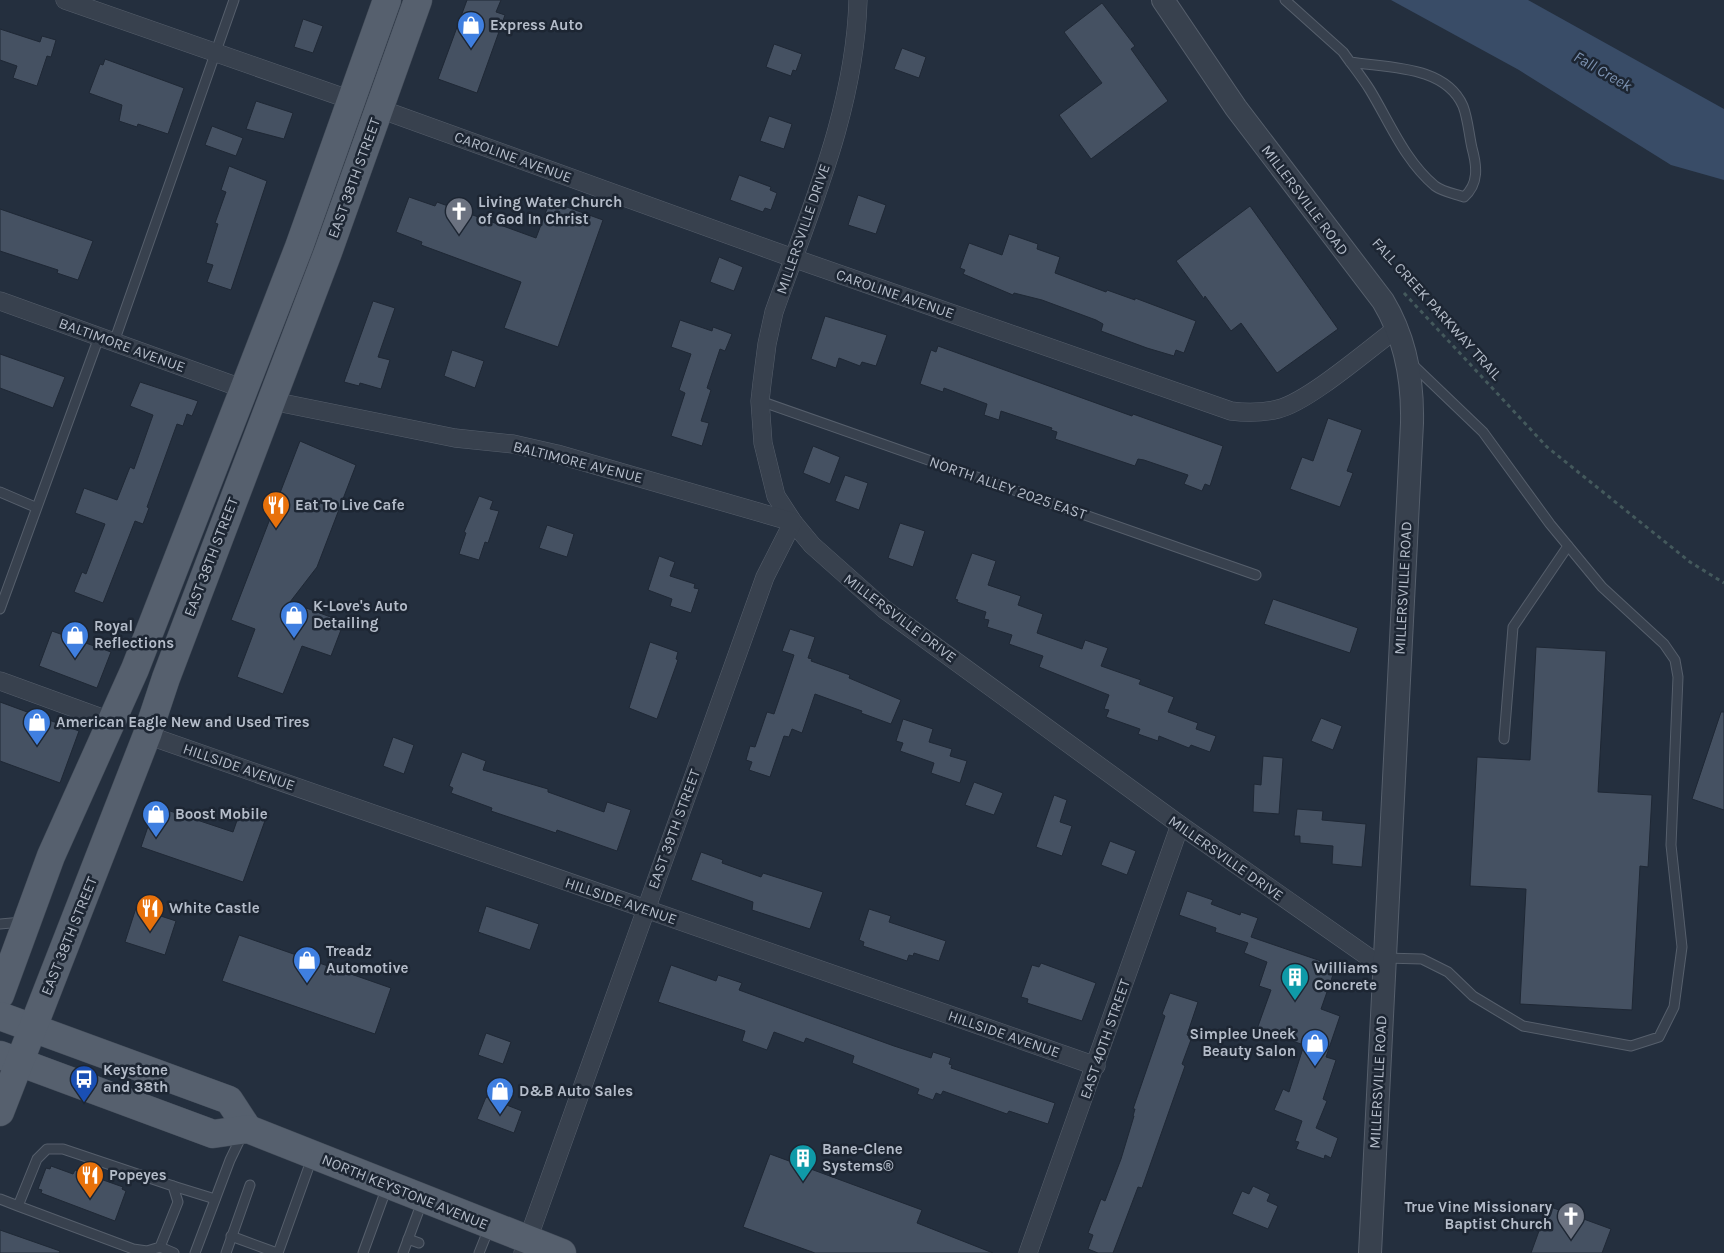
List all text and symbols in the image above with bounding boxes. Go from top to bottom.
shop icon: Express Auto [456,10,486,49]
place label: Express Auto [490,16,583,34]
water label: Fall Creek [1571,47,1636,96]
street label: EAST 38TH STREET [324,115,384,241]
street label: CAROLINE AVENUE [452,127,574,187]
street label: MILLERSVILLE ROAD [1258,141,1352,259]
street label: MILLERSVILLE DRIVE [772,162,834,296]
place label: Living Water Church of God In Christ [478,193,622,228]
church icon: Living Water Church of God In Christ [444,196,474,235]
street label: FALL CREEK PARKWAY TRAIL [1368,234,1506,384]
street label: CAROLINE AVENUE [834,265,956,323]
street label: BALTIMORE AVENUE [56,314,188,376]
street label: BALTIMORE AVENUE [511,437,645,487]
street label: NORTH ALLEY 2025 EAST [927,453,1089,524]
restaurant icon: Eat To Live Cafe [261,490,291,529]
street label: EAST 38TH STREET [180,494,242,619]
place label: Eat To Live Cafe [295,496,405,514]
street label: MILLERSVILLE ROAD [1391,521,1415,655]
street label: MILLERSVILLE DRIVE [840,570,960,666]
place label: K-Love's Auto Detailing [313,597,408,632]
shop icon: K-Love's Auto Detailing [279,600,309,639]
place label: Royal Reflections [94,617,174,652]
shop icon: Royal Reflections [60,620,90,659]
shop icon: American Eagle New and Used Tires [22,707,52,746]
place label: American Eagle New and Used Tires [56,713,310,731]
street label: HILLSIDE AVENUE [181,739,297,795]
street label: EAST 39TH STREET [644,766,704,891]
shop icon: Boost Mobile [141,799,171,838]
place label: Boost Mobile [175,805,268,823]
street label: MILLERSVILLE DRIVE [1165,811,1287,905]
street label: HILLSIDE AVENUE [563,873,679,929]
street label: EAST 38TH STREET [37,874,101,998]
restaurant icon: White Castle [135,893,165,932]
place label: White Castle [169,899,260,917]
place label: Treadz Automotive [326,942,409,977]
shop icon: Treadz Automotive [292,945,322,984]
place label: Williams Concrete [1314,959,1378,994]
building icon: Williams Concrete [1280,962,1310,1001]
street label: EAST 40TH STREET [1076,976,1134,1101]
street label: HILLSIDE AVENUE [946,1006,1062,1062]
street label: MILLERSVILLE ROAD [1366,1015,1390,1149]
place label: Simplee Uneek Beauty Salon [1189,1025,1296,1060]
shop icon: Simplee Uneek Beauty Salon [1300,1028,1330,1067]
place label: Keystone and 38th [103,1061,168,1096]
bus stop icon: Keystone and 38th [69,1064,99,1103]
shop icon: D&B Auto Sales [485,1076,515,1115]
place label: D&B Auto Sales [519,1082,633,1100]
place label: Bane-Clene Systems® [822,1140,903,1175]
building icon: Bane-Clene Systems® [788,1143,818,1182]
street label: NORTH KEYSTONE AVENUE [319,1150,491,1234]
restaurant icon: Popeyes [75,1160,105,1199]
place label: Popeyes [109,1166,167,1184]
place label: True Vine Missionary Baptist Church [1404,1198,1552,1233]
church icon: True Vine Missionary Baptist Church [1556,1201,1586,1240]

